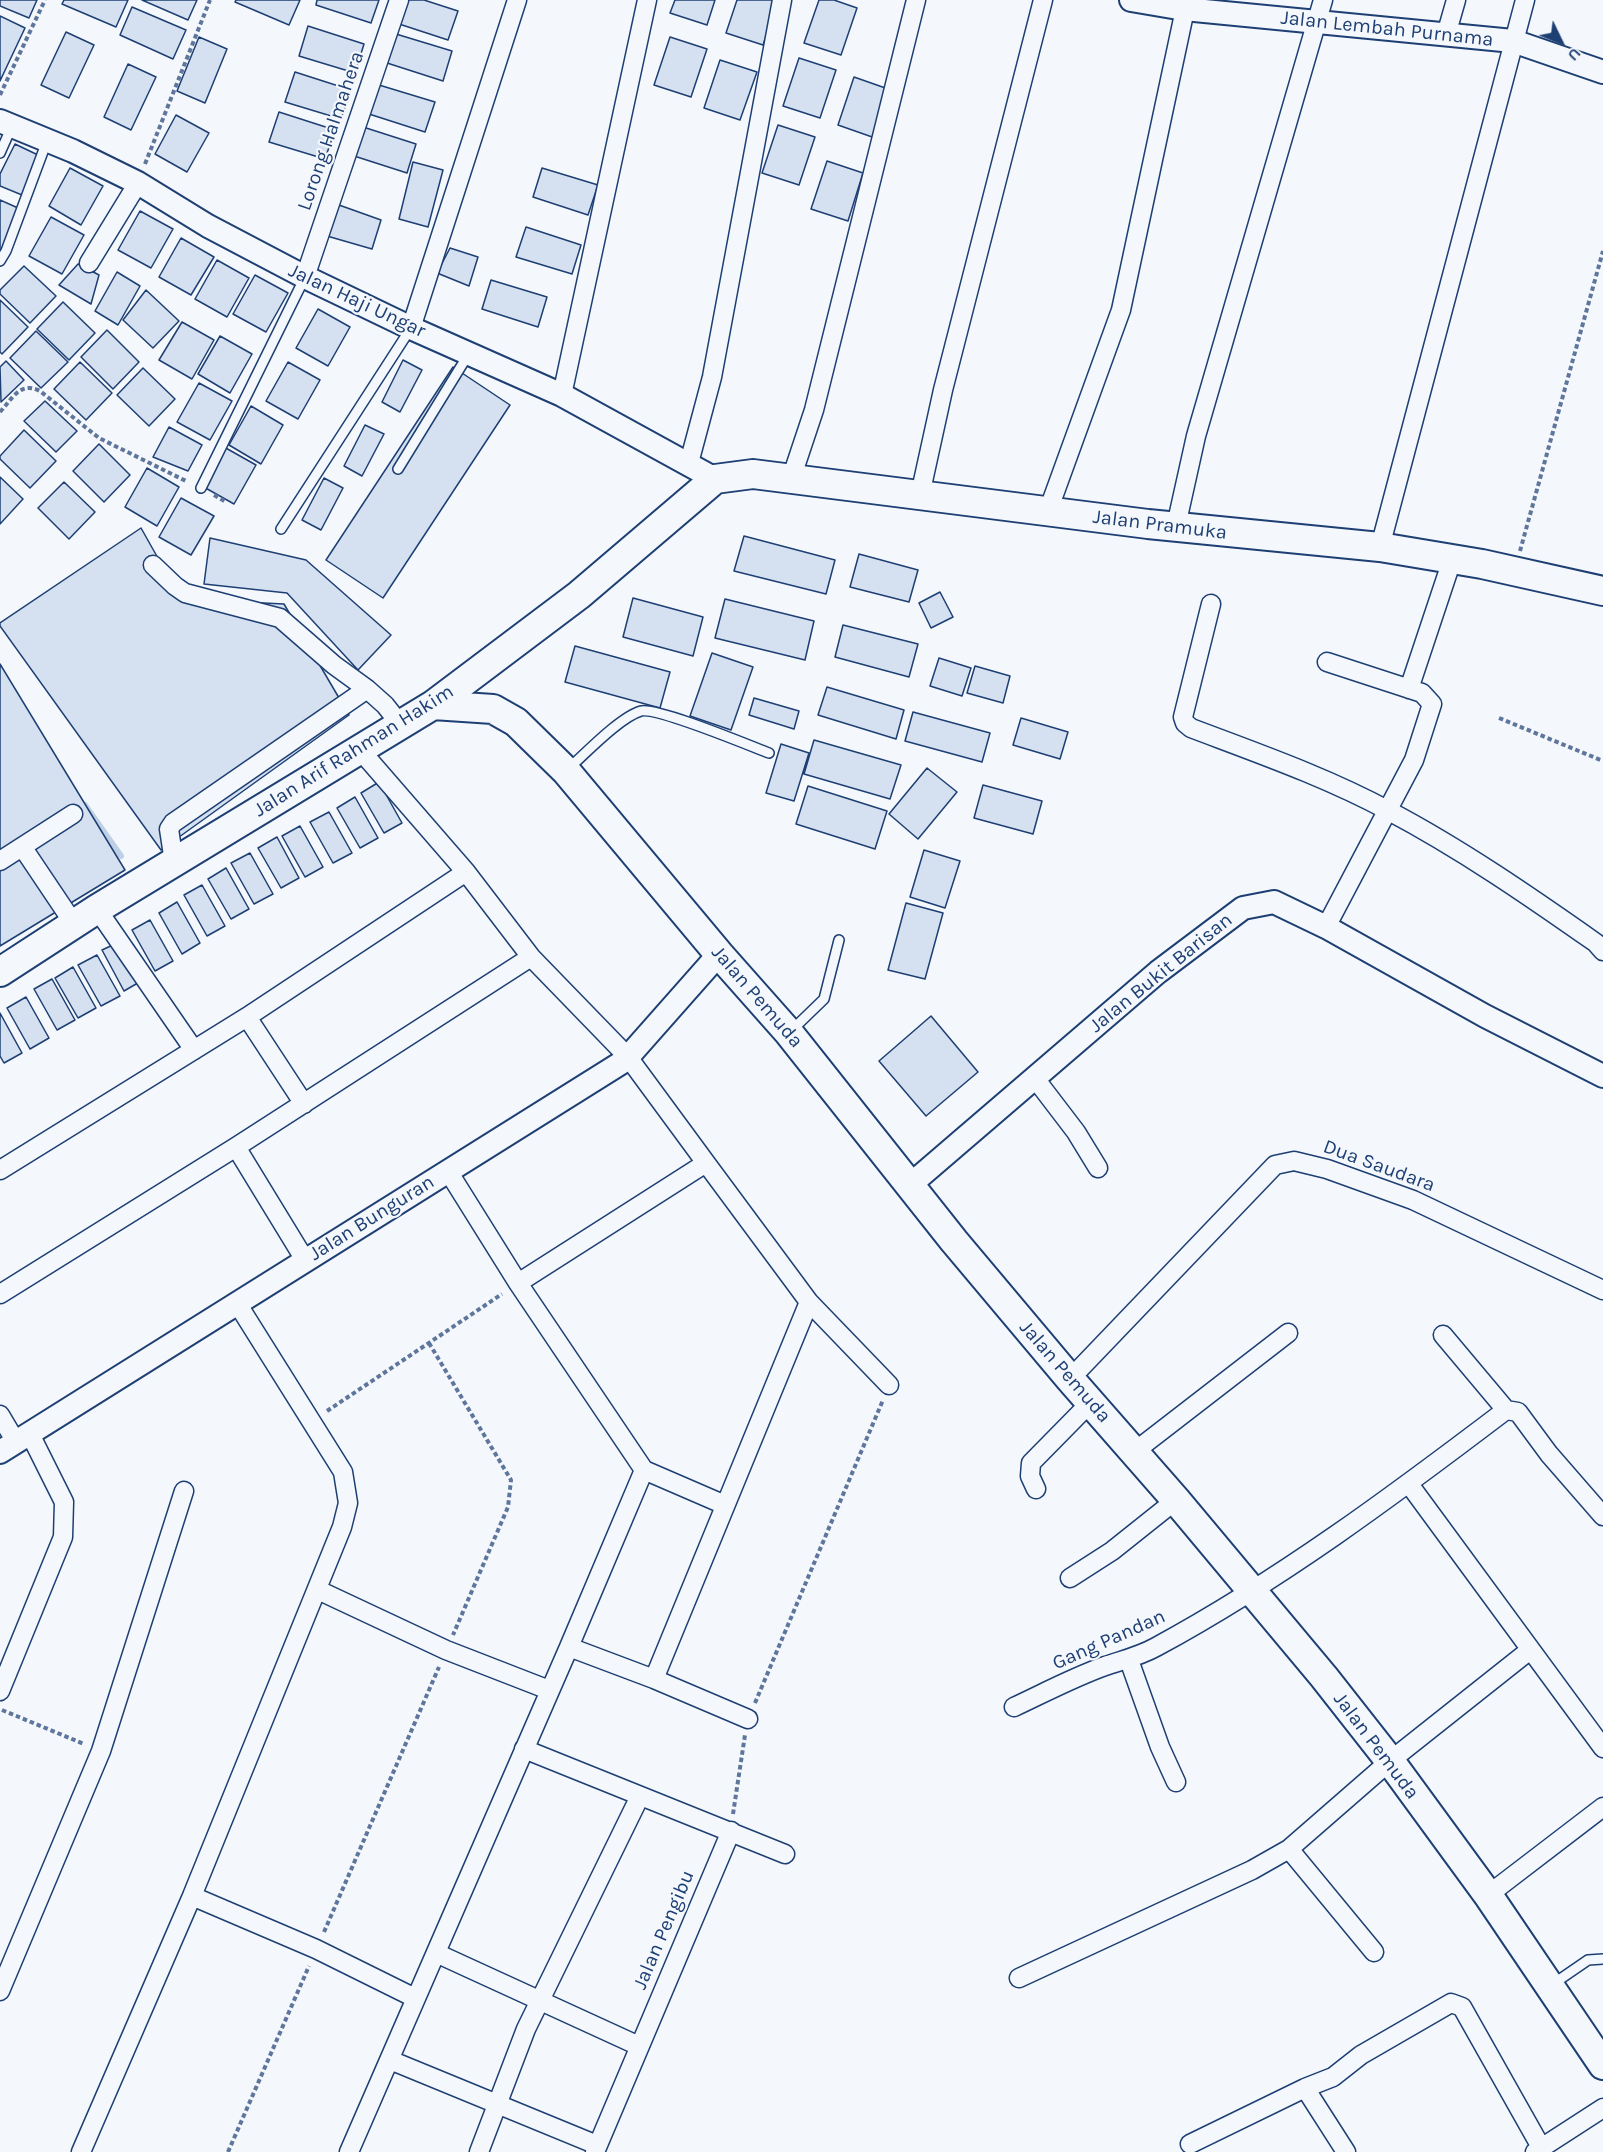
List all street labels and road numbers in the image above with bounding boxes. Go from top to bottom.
street label: Jalan Lembah Purnama [1279,6,1495,52]
street label: Lorong Halmahera [292,48,370,214]
street label: Jalan Haji Ungar [285,259,429,343]
street label: Jalan Pramuka [1092,505,1228,545]
street label: Jalan Arif Rahman Hakim [250,680,458,822]
street label: Jalan Bukit Barisan [1085,908,1237,1038]
street label: Jalan Pemuda [706,941,808,1053]
street label: Dua Saudara [1320,1135,1438,1197]
street label: Jalan Bunguran [305,1170,439,1266]
street label: Jalan Pemuda [1014,1316,1116,1428]
street label: Gang Pandan [1049,1604,1169,1676]
street label: Jalan Pemuda [1328,1688,1424,1804]
street label: Jalan Pengibu [628,1867,700,1993]

